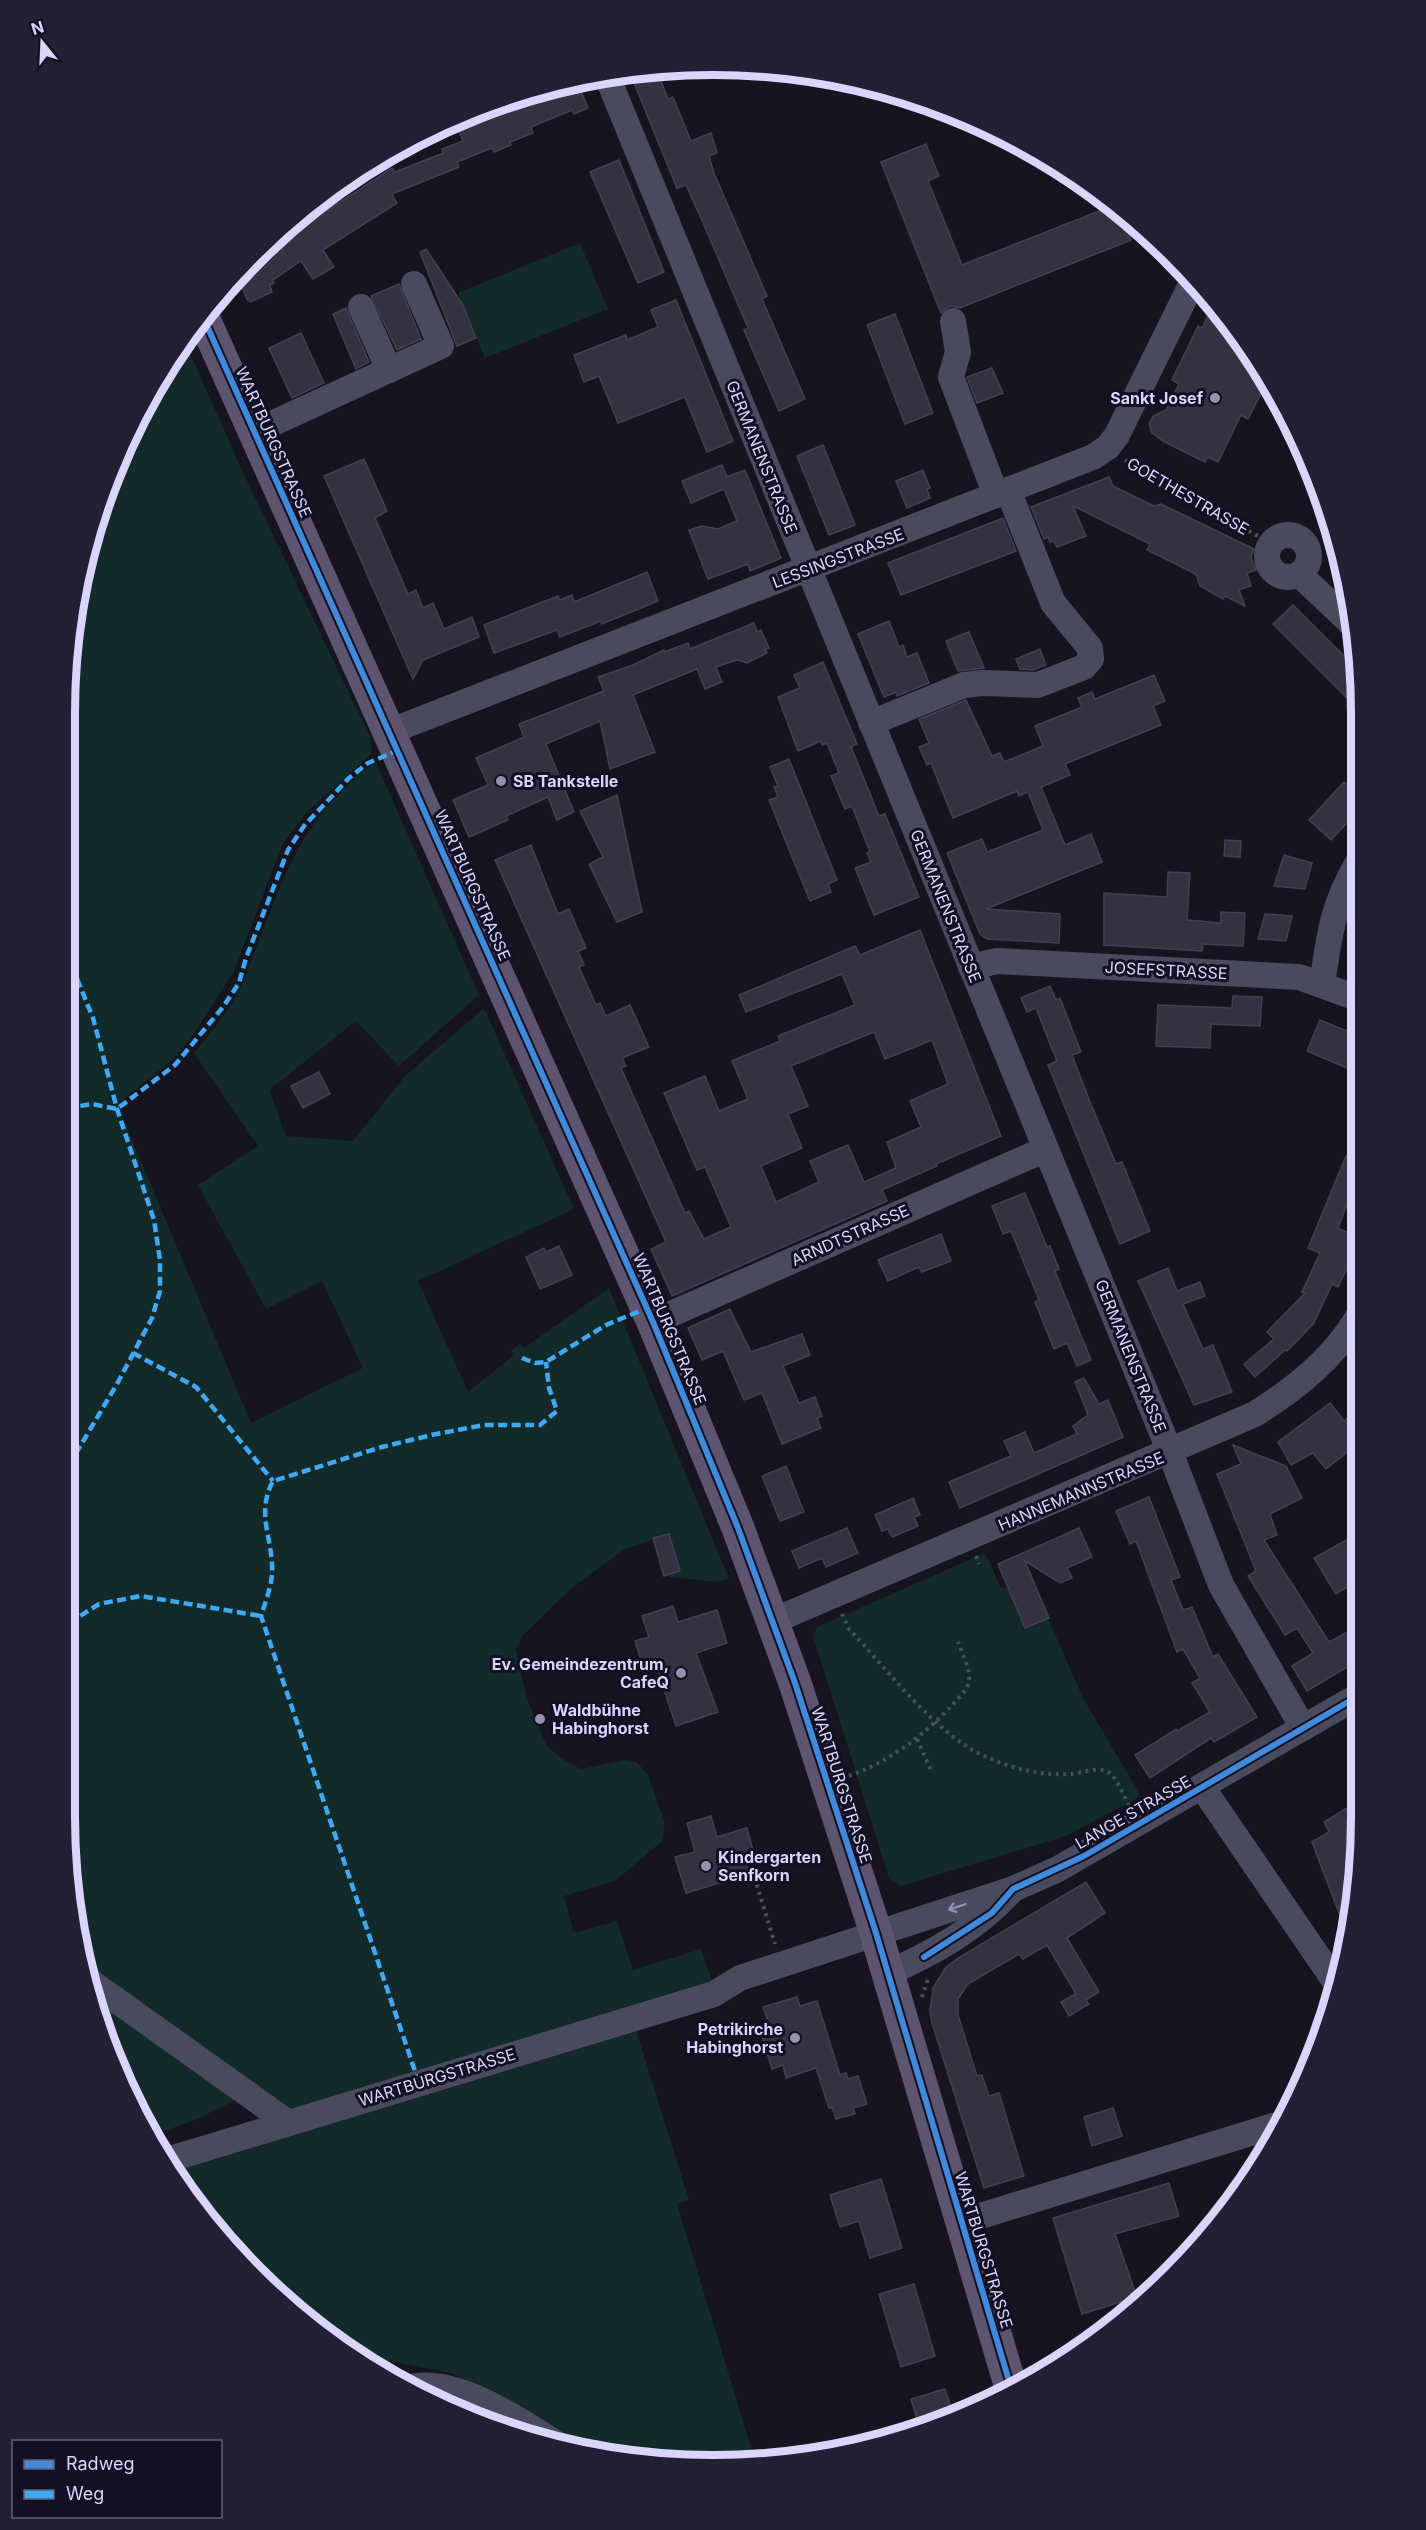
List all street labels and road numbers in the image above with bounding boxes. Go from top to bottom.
street label: WARTBURGSTRASSE [232,363,316,521]
street label: GERMANENSTRASSE [722,378,802,536]
street label: GOETHESTRASSE [1123,453,1253,539]
street label: LESSINGSTRASSE [769,524,907,592]
street label: WARTBURGSTRASSE [431,806,515,964]
street label: GERMANENSTRASSE [906,827,986,985]
street label: JOSEFSTRASSE [1104,957,1228,983]
street label: ARNDTSTRASSE [788,1200,912,1270]
street label: WARTBURGSTRASSE [629,1250,711,1408]
street label: GERMANENSTRASSE [1091,1277,1171,1435]
street label: HANNEMANNSTRASSE [995,1447,1167,1535]
street label: WARTBURGSTRASSE [807,1704,877,1866]
street label: LANGE STRASSE [1072,1771,1194,1853]
street label: WARTBURGSTRASSE [356,2044,518,2110]
street label: WARTBURGSTRASSE [951,2169,1017,2331]

